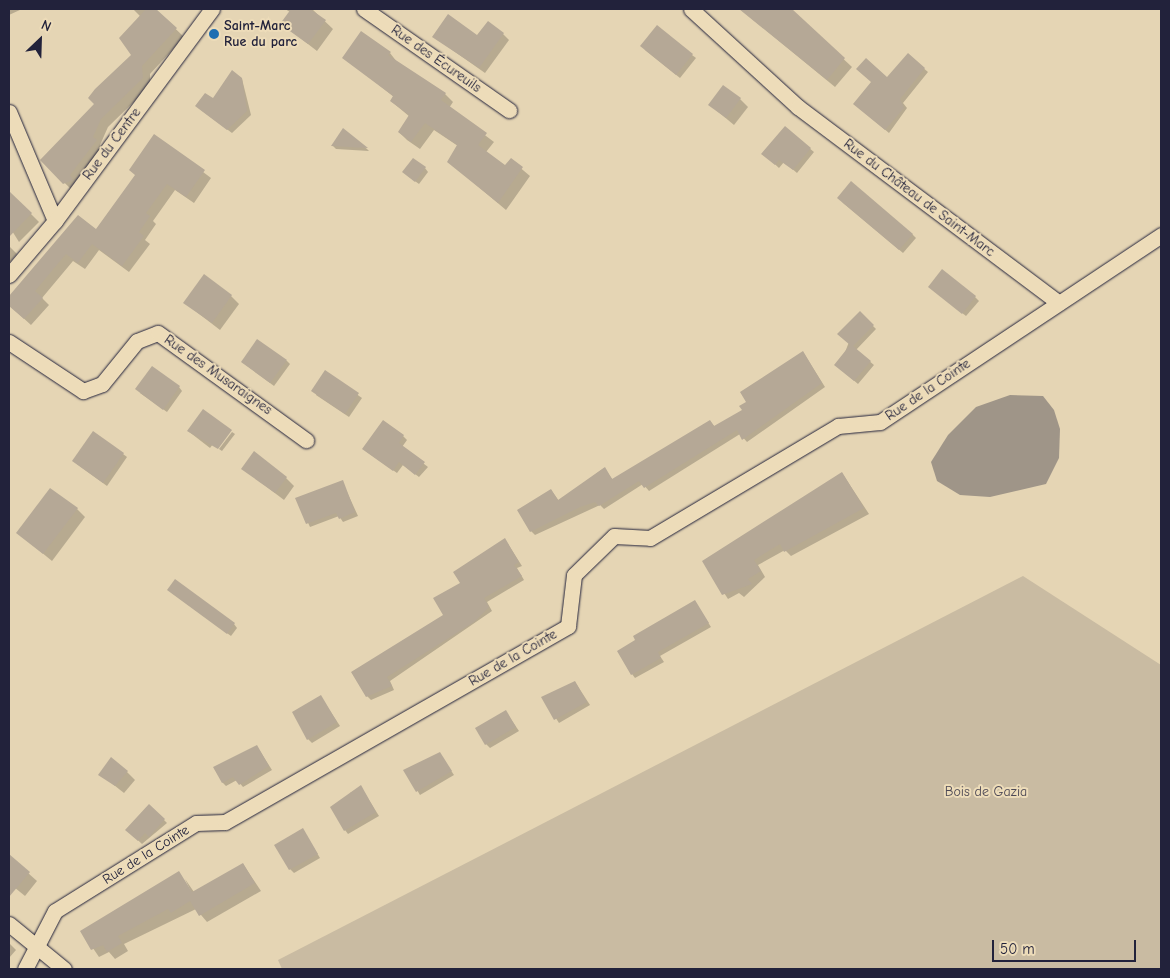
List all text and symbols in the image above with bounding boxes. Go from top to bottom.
north arrow [15,15,65,65]
text: N [39,16,54,35]
place label: Saint-Marc Rue du parc [224,18,297,50]
street label: Rue des Écureuils [388,22,484,96]
marker: Saint-Marc Rue du parc [208,28,220,40]
street label: Rue du Centre [79,105,145,183]
street label: Rue du Château de Saint-Marc [840,136,998,260]
street label: Rue des Musaraignes [161,331,275,419]
street label: Rue de la Cointe [882,355,974,425]
street label: Rue de la Cointe [466,626,560,690]
park label: Bois de Gazia [945,784,1027,800]
street label: Rue de la Cointe [100,822,192,888]
scale bar [995,930,1139,962]
text: 50 m [1000,940,1035,958]

